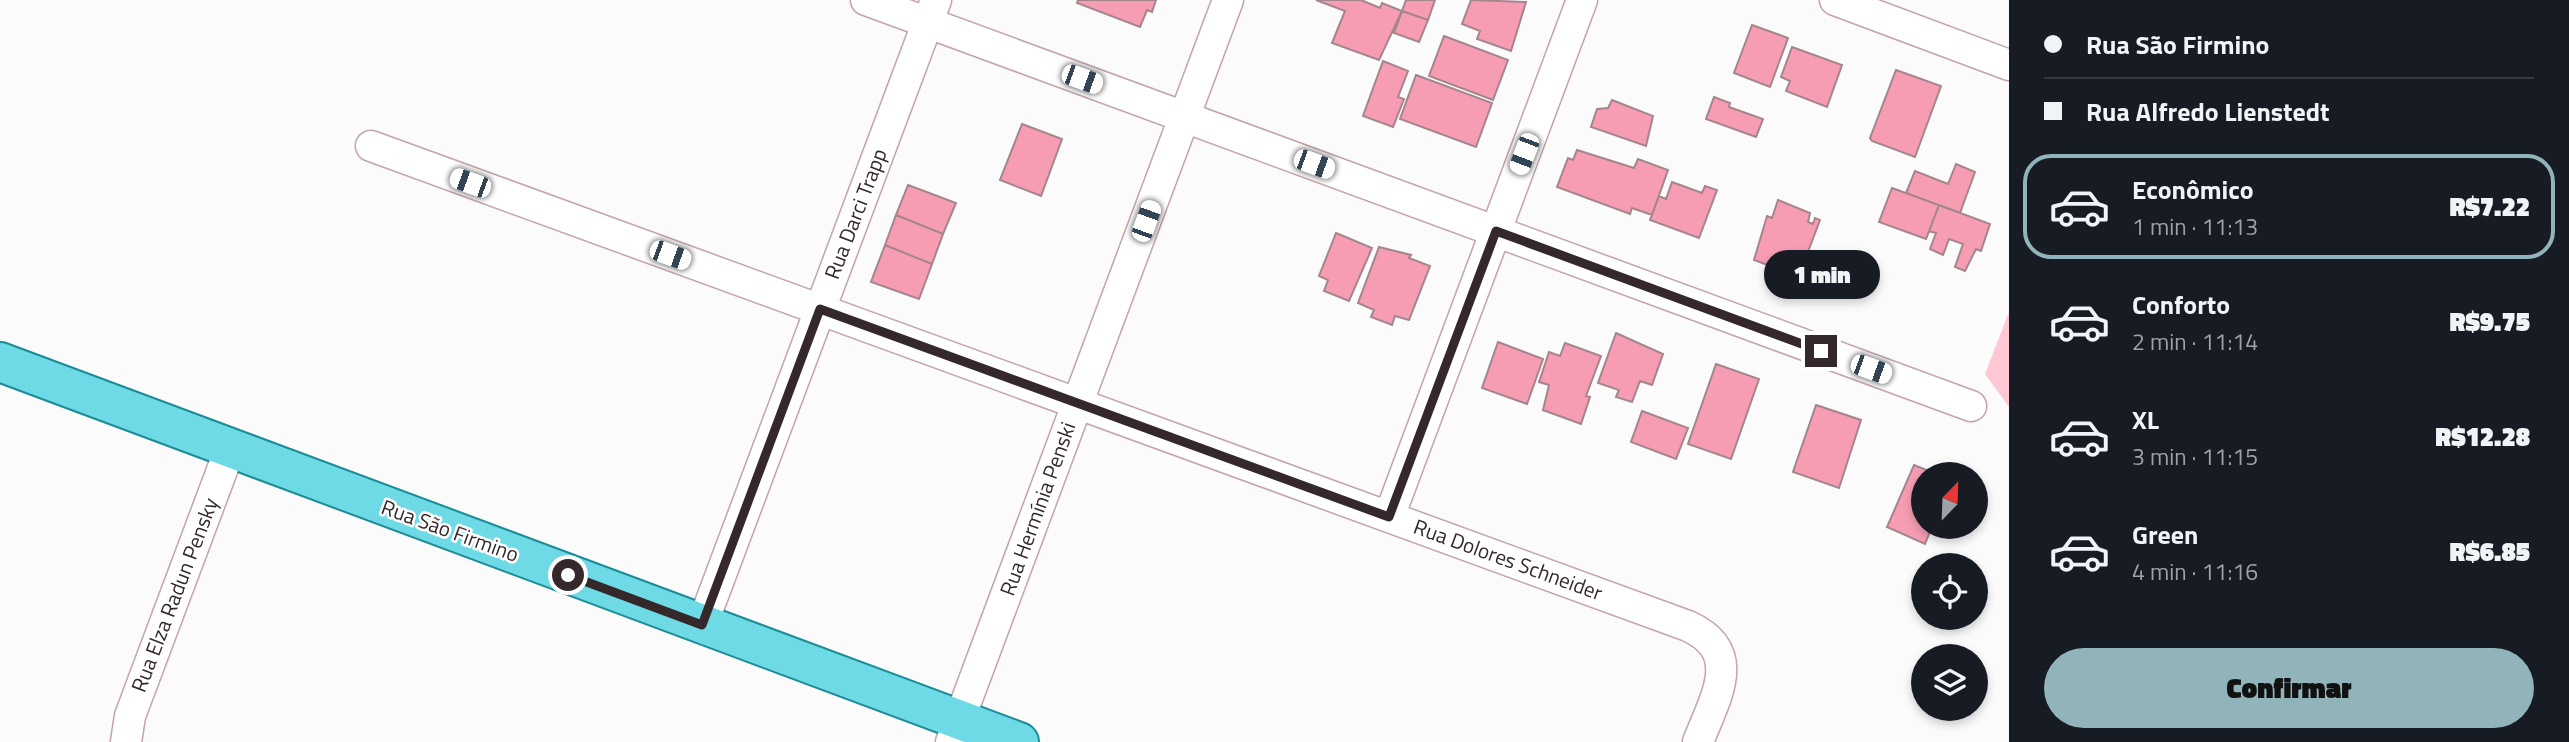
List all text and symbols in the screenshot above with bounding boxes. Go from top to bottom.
text: Rua São Firmino [2086,25,2269,64]
car [1059,62,1106,96]
text: Rua Alfredo Lienstedt [2086,92,2330,131]
car [1507,131,1542,177]
street label: Rua Darci Trapp [815,144,895,284]
car [1291,147,1338,181]
car [447,166,494,200]
text: Econômico [2132,170,2254,209]
icon: car [2048,175,2111,238]
text: R$7.22 [2449,187,2530,226]
car [1129,198,1164,244]
text: 1 min · 11:13 [2132,209,2258,244]
car [647,238,694,272]
callout: 1 min [1763,250,1879,298]
text: 1 min [1793,257,1851,292]
text: Conforto [2132,285,2230,324]
icon: car [2048,290,2111,353]
text: R$9.75 [2449,302,2530,341]
text: 2 min · 11:14 [2132,324,2258,359]
route end [1805,335,1837,367]
car [1848,352,1895,386]
text: XL [2132,400,2159,439]
icon: car [2048,405,2111,468]
street label: Rua Hermínia Penski [991,417,1083,600]
text: R$12.28 [2435,417,2530,456]
text: 3 min · 11:15 [2132,439,2258,474]
north arrow [1911,462,1988,539]
map controls [1911,462,1988,721]
street label: Rua São Firmino [377,490,524,570]
street label: Rua Elza Radun Pensky [122,493,226,697]
street label: Rua Dolores Schneider [1409,510,1607,608]
text: Green [2132,515,2198,554]
icon: car [2048,520,2111,583]
text: R$6.85 [2449,532,2530,571]
button: locate [1911,553,1988,630]
text: 4 min · 11:16 [2132,554,2258,589]
route start [552,559,584,591]
button: layers [1911,644,1988,721]
button: Confirmar [2044,648,2534,728]

